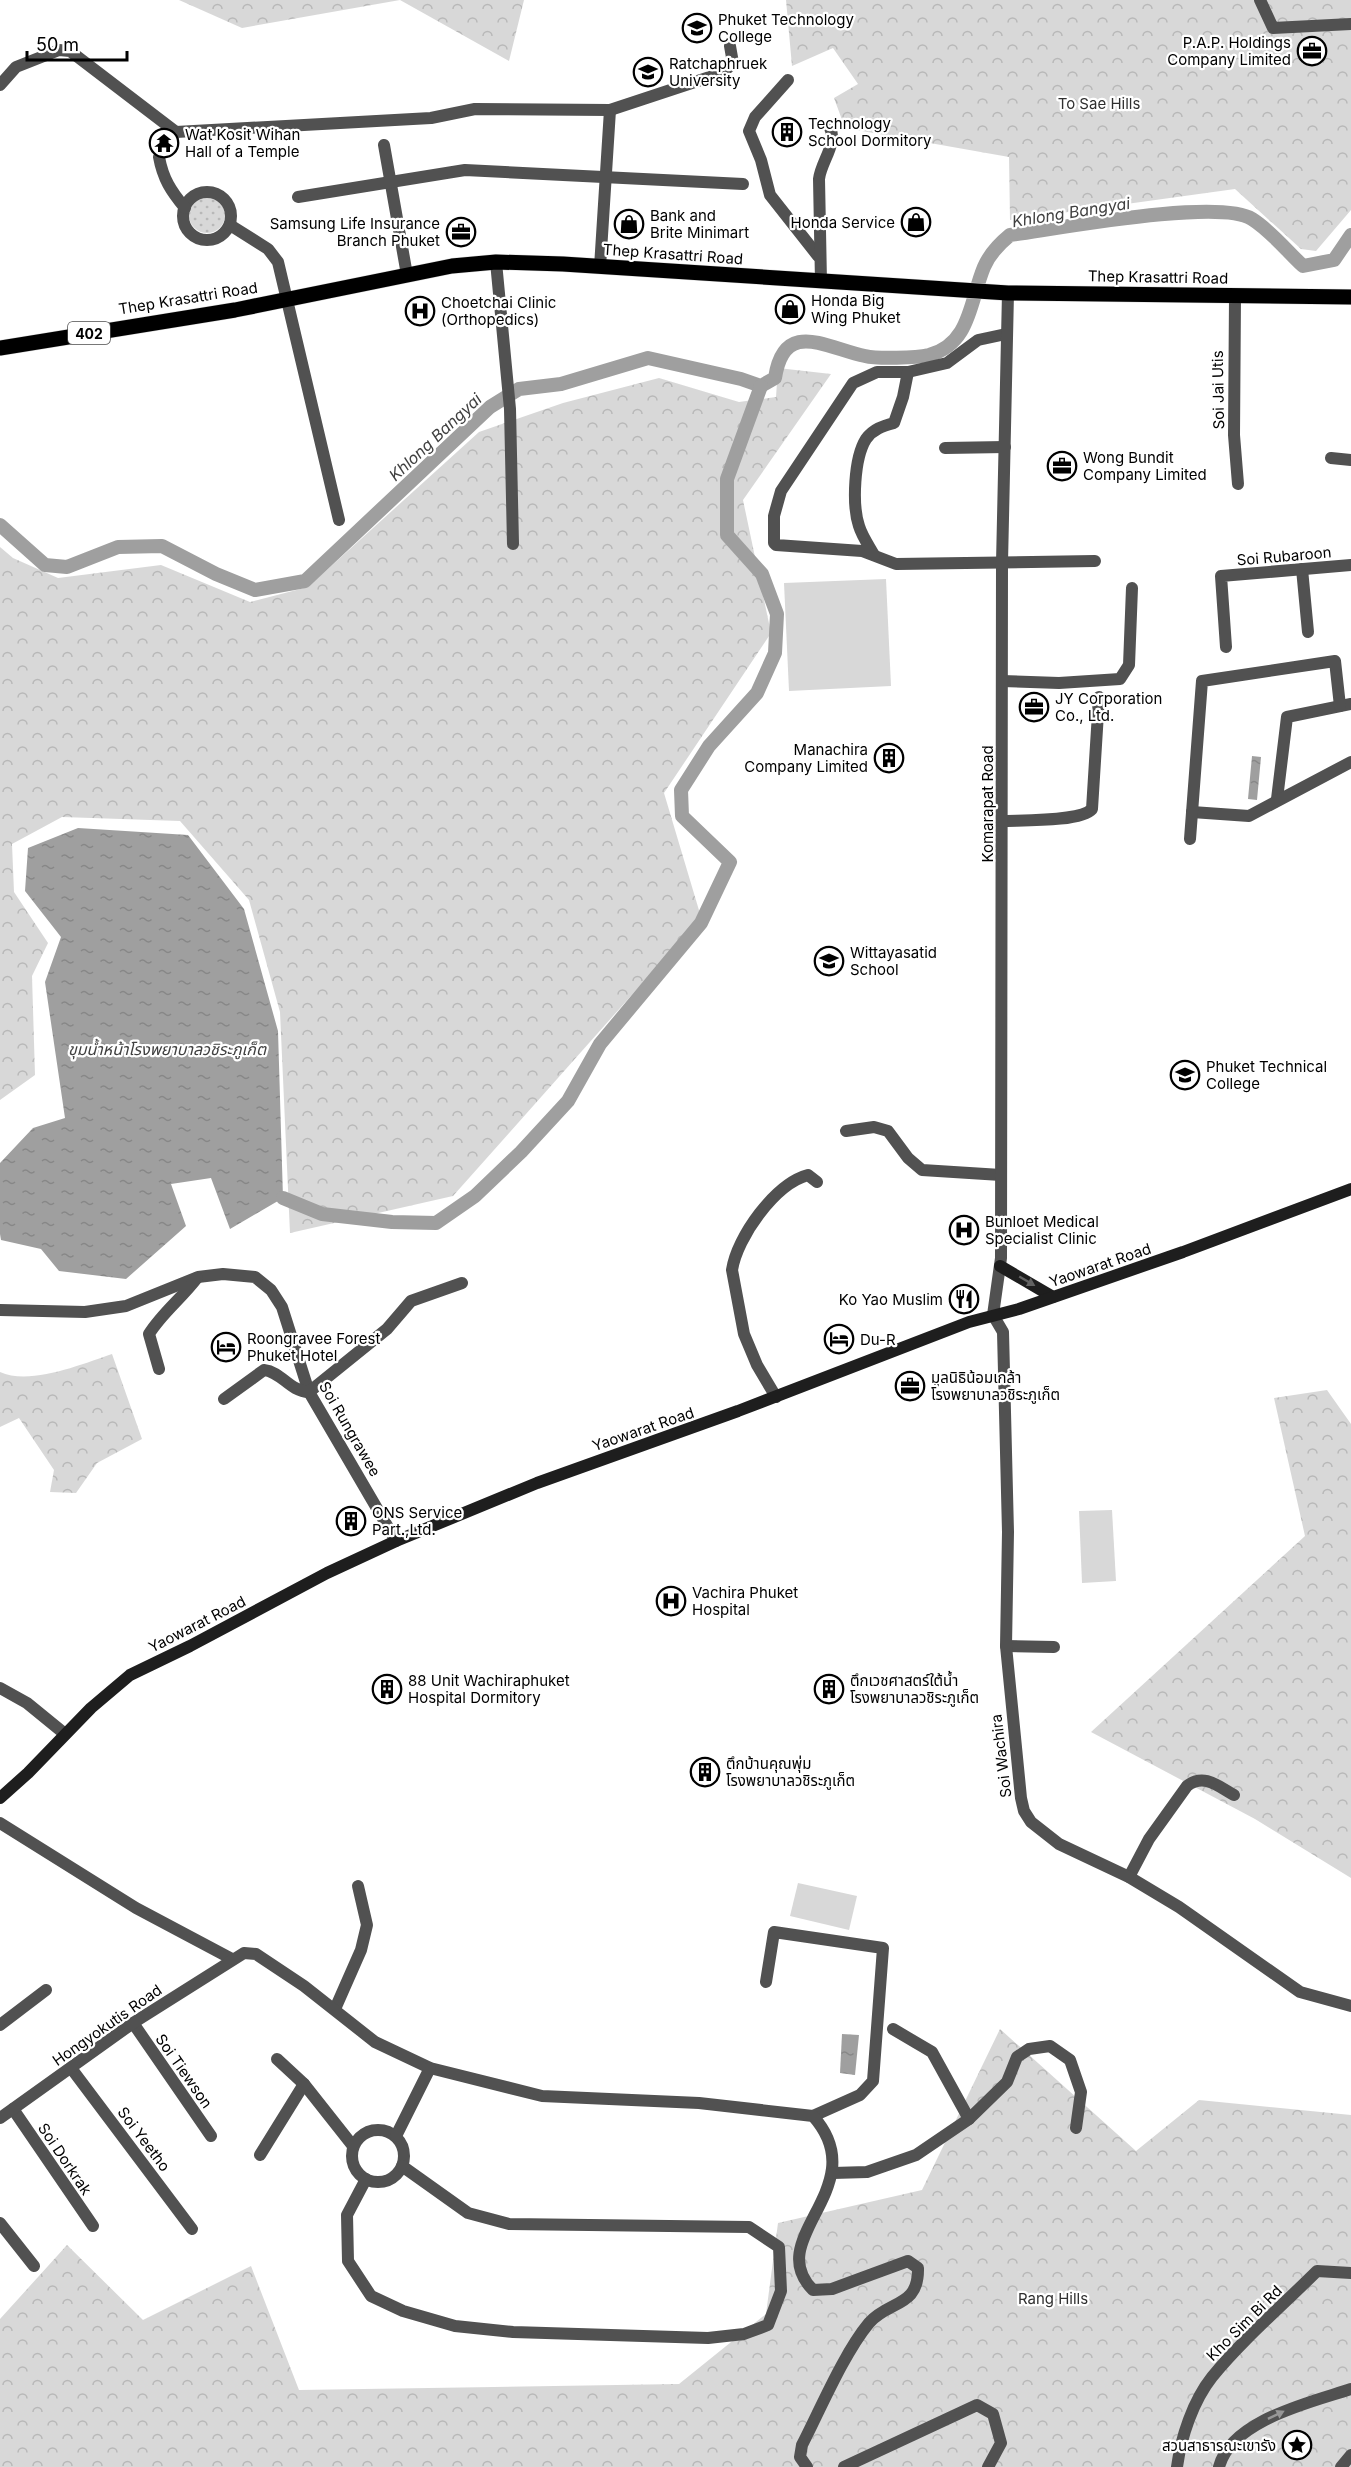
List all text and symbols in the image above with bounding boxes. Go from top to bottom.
place label: Phuket Technology College [718,10,854,46]
school or university icon: Phuket Technology College [681,12,713,44]
scale bar [27,24,128,62]
place label: P.A.P. Holdings Company Limited [1167,33,1291,69]
text: 50 m [36,34,79,55]
office icon: P.A.P. Holdings Company Limited [1296,35,1328,67]
place label: Ratchaphruek University [669,54,768,90]
school or university icon: Ratchaphruek University [632,56,664,88]
park label: To Sae Hills [1058,94,1140,113]
place label: Technology School Dormitory [808,114,932,150]
building icon: Technology School Dormitory [771,116,803,148]
place label: Wat Kosit Wihan Hall of a Temple [185,125,300,161]
temple icon: Wat Kosit Wihan Hall of a Temple [148,127,180,159]
water label: Khlong Bangyai [1010,193,1133,231]
place label: Bank and Brite Minimart [650,206,749,242]
shop icon: Honda Service [900,206,932,238]
shop icon: Bank and Brite Minimart [613,208,645,240]
place label: Honda Service [791,213,895,232]
place label: Samsung Life Insurance Branch Phuket [270,214,440,250]
office icon: Samsung Life Insurance Branch Phuket [445,216,477,248]
street label: Thep Krasattri Road [602,240,744,268]
street label: Thep Krasattri Road [1088,266,1228,288]
street label: Thep Krasattri Road [117,278,259,318]
place label: Honda Big Wing Phuket [811,291,901,327]
place label: Choetchai Clinic (Orthopedics) [441,293,556,329]
shop icon: Honda Big Wing Phuket [774,293,806,325]
hospital icon: Choetchai Clinic (Orthopedics) [404,295,436,327]
road number: 402 [68,322,110,344]
street label: Soi Jai Utis [1208,350,1228,430]
water label: Khlong Bangyai [385,388,486,485]
place label: Wong Bundit Company Limited [1083,448,1207,484]
office icon: Wong Bundit Company Limited [1046,450,1078,482]
street label: Soi Rubaroon [1236,542,1332,570]
place label: JY Corporation Co., Ltd. [1055,689,1162,725]
office icon: JY Corporation Co., Ltd. [1018,691,1050,723]
place label: Manachira Company Limited [744,740,868,776]
building icon: Manachira Company Limited [873,742,905,774]
street label: Komarapat Road [978,745,997,863]
place label: Wittayasatid School [850,943,937,979]
school or university icon: Wittayasatid School [813,945,845,977]
water label: ขุมน้ำหน้าโรงพยาบาลวชิระภูเก็ต [68,1038,267,1060]
place label: Phuket Technical College [1206,1057,1327,1093]
school or university icon: Phuket Technical College [1169,1059,1201,1091]
place label: Bunloet Medical Specialist Clinic [985,1212,1099,1248]
hospital icon: Bunloet Medical Specialist Clinic [948,1214,980,1246]
street label: Yaowarat Road [1047,1239,1153,1291]
one-way arrow [1019,1276,1036,1286]
restaurant icon: Ko Yao Muslim [948,1283,980,1315]
place label: Ko Yao Muslim [839,1290,943,1309]
hotel icon: Du-R [823,1323,855,1355]
place label: Roongravee Forest Phuket Hotel [247,1329,380,1365]
place label: Du-R [860,1330,896,1349]
hotel icon: Roongravee Forest Phuket Hotel [210,1331,242,1363]
place label: มูลนิธิน้อมเกล้า โรงพยาบาลวชิระภูเก็ต [931,1368,1060,1404]
office icon: มูลนิธิน้อมเกล้า โรงพยาบาลวชิระภูเก็ต [894,1370,926,1402]
street label: Soi Rungrawee [315,1378,385,1480]
street label: Yaowarat Road [590,1403,696,1455]
place label: ONS Service Part.,Ltd. [372,1503,462,1539]
building icon: ONS Service Part.,Ltd. [335,1505,367,1537]
place label: Vachira Phuket Hospital [692,1583,798,1619]
hospital icon: Vachira Phuket Hospital [655,1585,687,1617]
street label: Yaowarat Road [145,1591,249,1657]
place label: ตึกเวชศาสตร์ใต้น้ำ โรงพยาบาลวชิระภูเก็ต [850,1670,979,1707]
place label: 88 Unit Wachiraphuket Hospital Dormitory [408,1671,570,1707]
building icon: 88 Unit Wachiraphuket Hospital Dormitory [371,1673,403,1705]
building icon: ตึกเวชศาสตร์ใต้น้ำ โรงพยาบาลวชิระภูเก็ต [813,1673,845,1705]
street label: Soi Wachira [986,1713,1016,1799]
place label: ตึกบ้านคุณพุ่ม โรงพยาบาลวชิระภูเก็ต [726,1754,855,1790]
building icon: ตึกบ้านคุณพุ่ม โรงพยาบาลวชิระภูเก็ต [689,1756,721,1788]
street label: Hongyokutis Road [49,1980,165,2070]
street label: Soi Tiewson [151,2030,217,2112]
street label: Soi Yeetho [114,2103,174,2175]
street label: Soi Dorkrak [34,2119,96,2199]
street label: Kho Sim Bi Rd [1202,2281,1286,2365]
park label: Rang Hills [1018,2289,1088,2308]
one-way arrow [1267,2410,1285,2420]
place icon: สวนสาธารณะเขารัง [1281,2429,1313,2461]
place label: สวนสาธารณะเขารัง [1162,2436,1276,2455]

